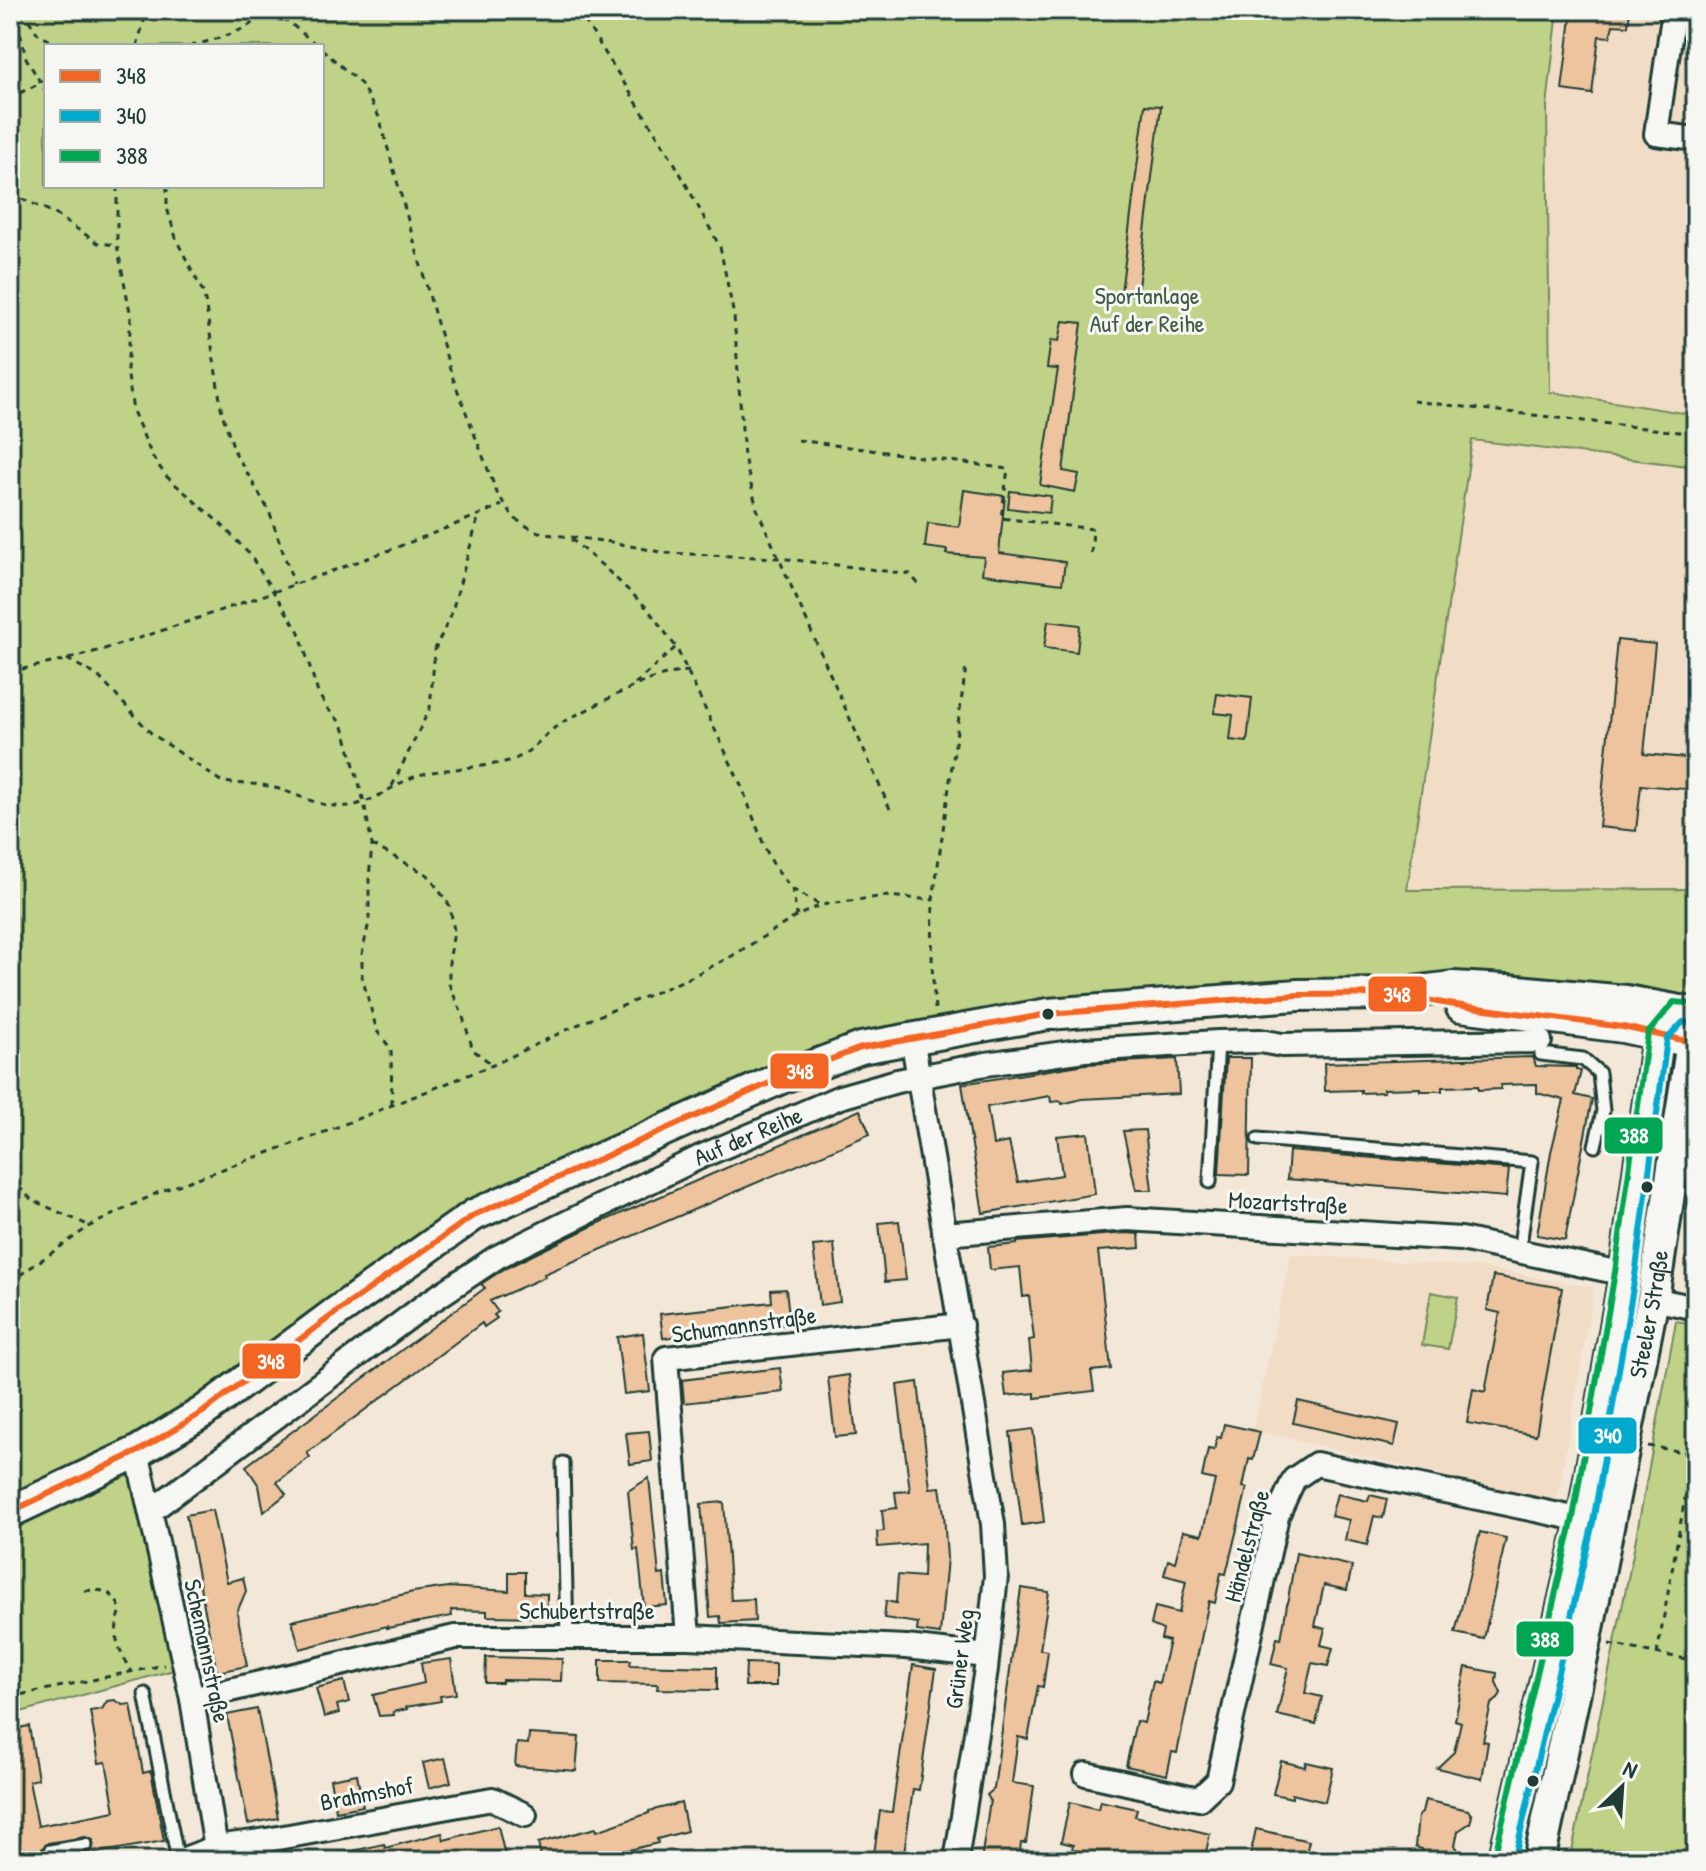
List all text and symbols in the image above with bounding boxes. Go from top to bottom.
legend [44,44,324,188]
text: 348 [116,59,146,91]
text: 340 [116,99,147,131]
text: 388 [116,139,148,171]
park label: Sportanlage Auf der Reihe [1090,279,1205,339]
line badge: 348 [1367,975,1428,1013]
text: 348 [1383,979,1411,1009]
unlabelled marker [1040,1006,1056,1022]
line badge: 348 [769,1052,830,1090]
text: 348 [786,1056,814,1086]
street label: Auf der Reihe [689,1098,807,1173]
line badge: 388 [1603,1116,1664,1155]
text: 388 [1620,1120,1649,1150]
unlabelled marker [1639,1179,1655,1195]
street label: Mozartstraße [1228,1183,1349,1221]
street label: Steeler Straße [1621,1247,1675,1381]
street label: Schumannstraße [669,1298,819,1350]
line badge: 348 [241,1342,302,1380]
text: 348 [257,1346,285,1376]
line badge: 340 [1577,1416,1638,1455]
text: 340 [1594,1420,1622,1450]
street label: Händelstraße [1216,1486,1277,1606]
street label: Schemannstraße [177,1576,239,1726]
street label: Schubertstraße [519,1594,655,1626]
street label: Grüner Weg [937,1607,981,1711]
line badge: 388 [1515,1620,1575,1658]
text: 388 [1531,1624,1560,1654]
north arrow [1582,1747,1662,1827]
text: N [1619,1753,1642,1785]
street label: Brahmshof [317,1768,417,1818]
unlabelled marker [1525,1773,1541,1789]

